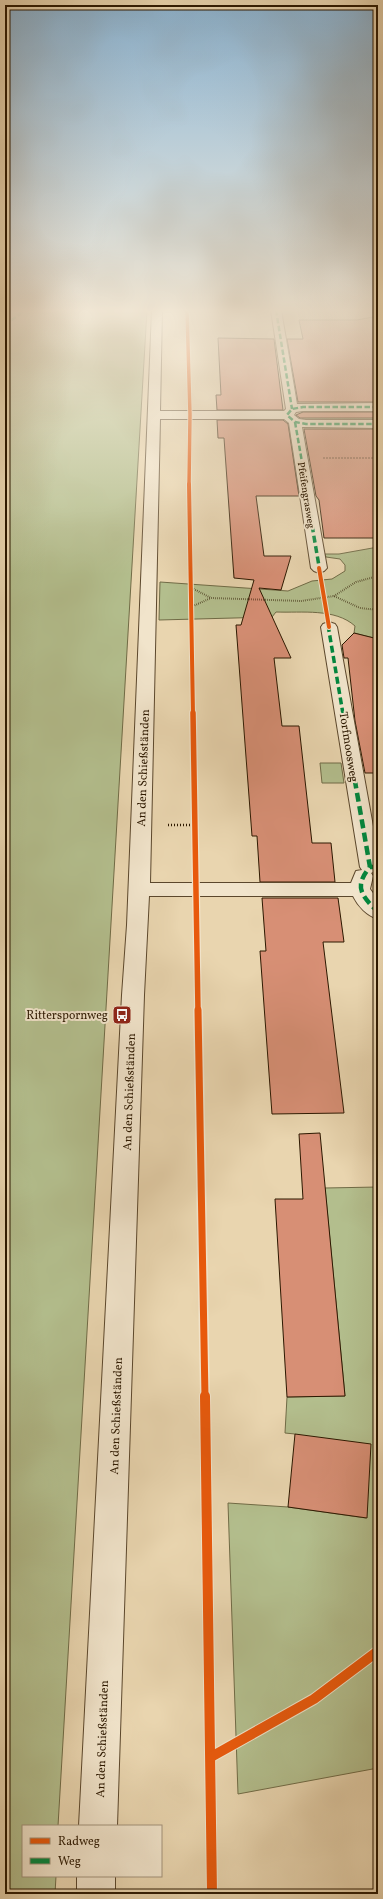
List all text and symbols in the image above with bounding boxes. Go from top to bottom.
street label: Pfeifengrasweg [294,461,318,529]
street label: An den Schießständen [134,709,154,827]
street label: Torfmoosweg [335,711,361,783]
bus stop icon: Ritterspornweg [111,1004,133,1026]
place label: Ritterspornweg [26,1008,108,1024]
street label: An den Schießständen [120,1033,140,1151]
street label: An den Schießständen [107,1357,127,1475]
street label: An den Schießständen [93,1680,113,1798]
legend [22,1825,162,1877]
text: Radweg [58,1834,100,1850]
text: Weg [58,1854,81,1870]

